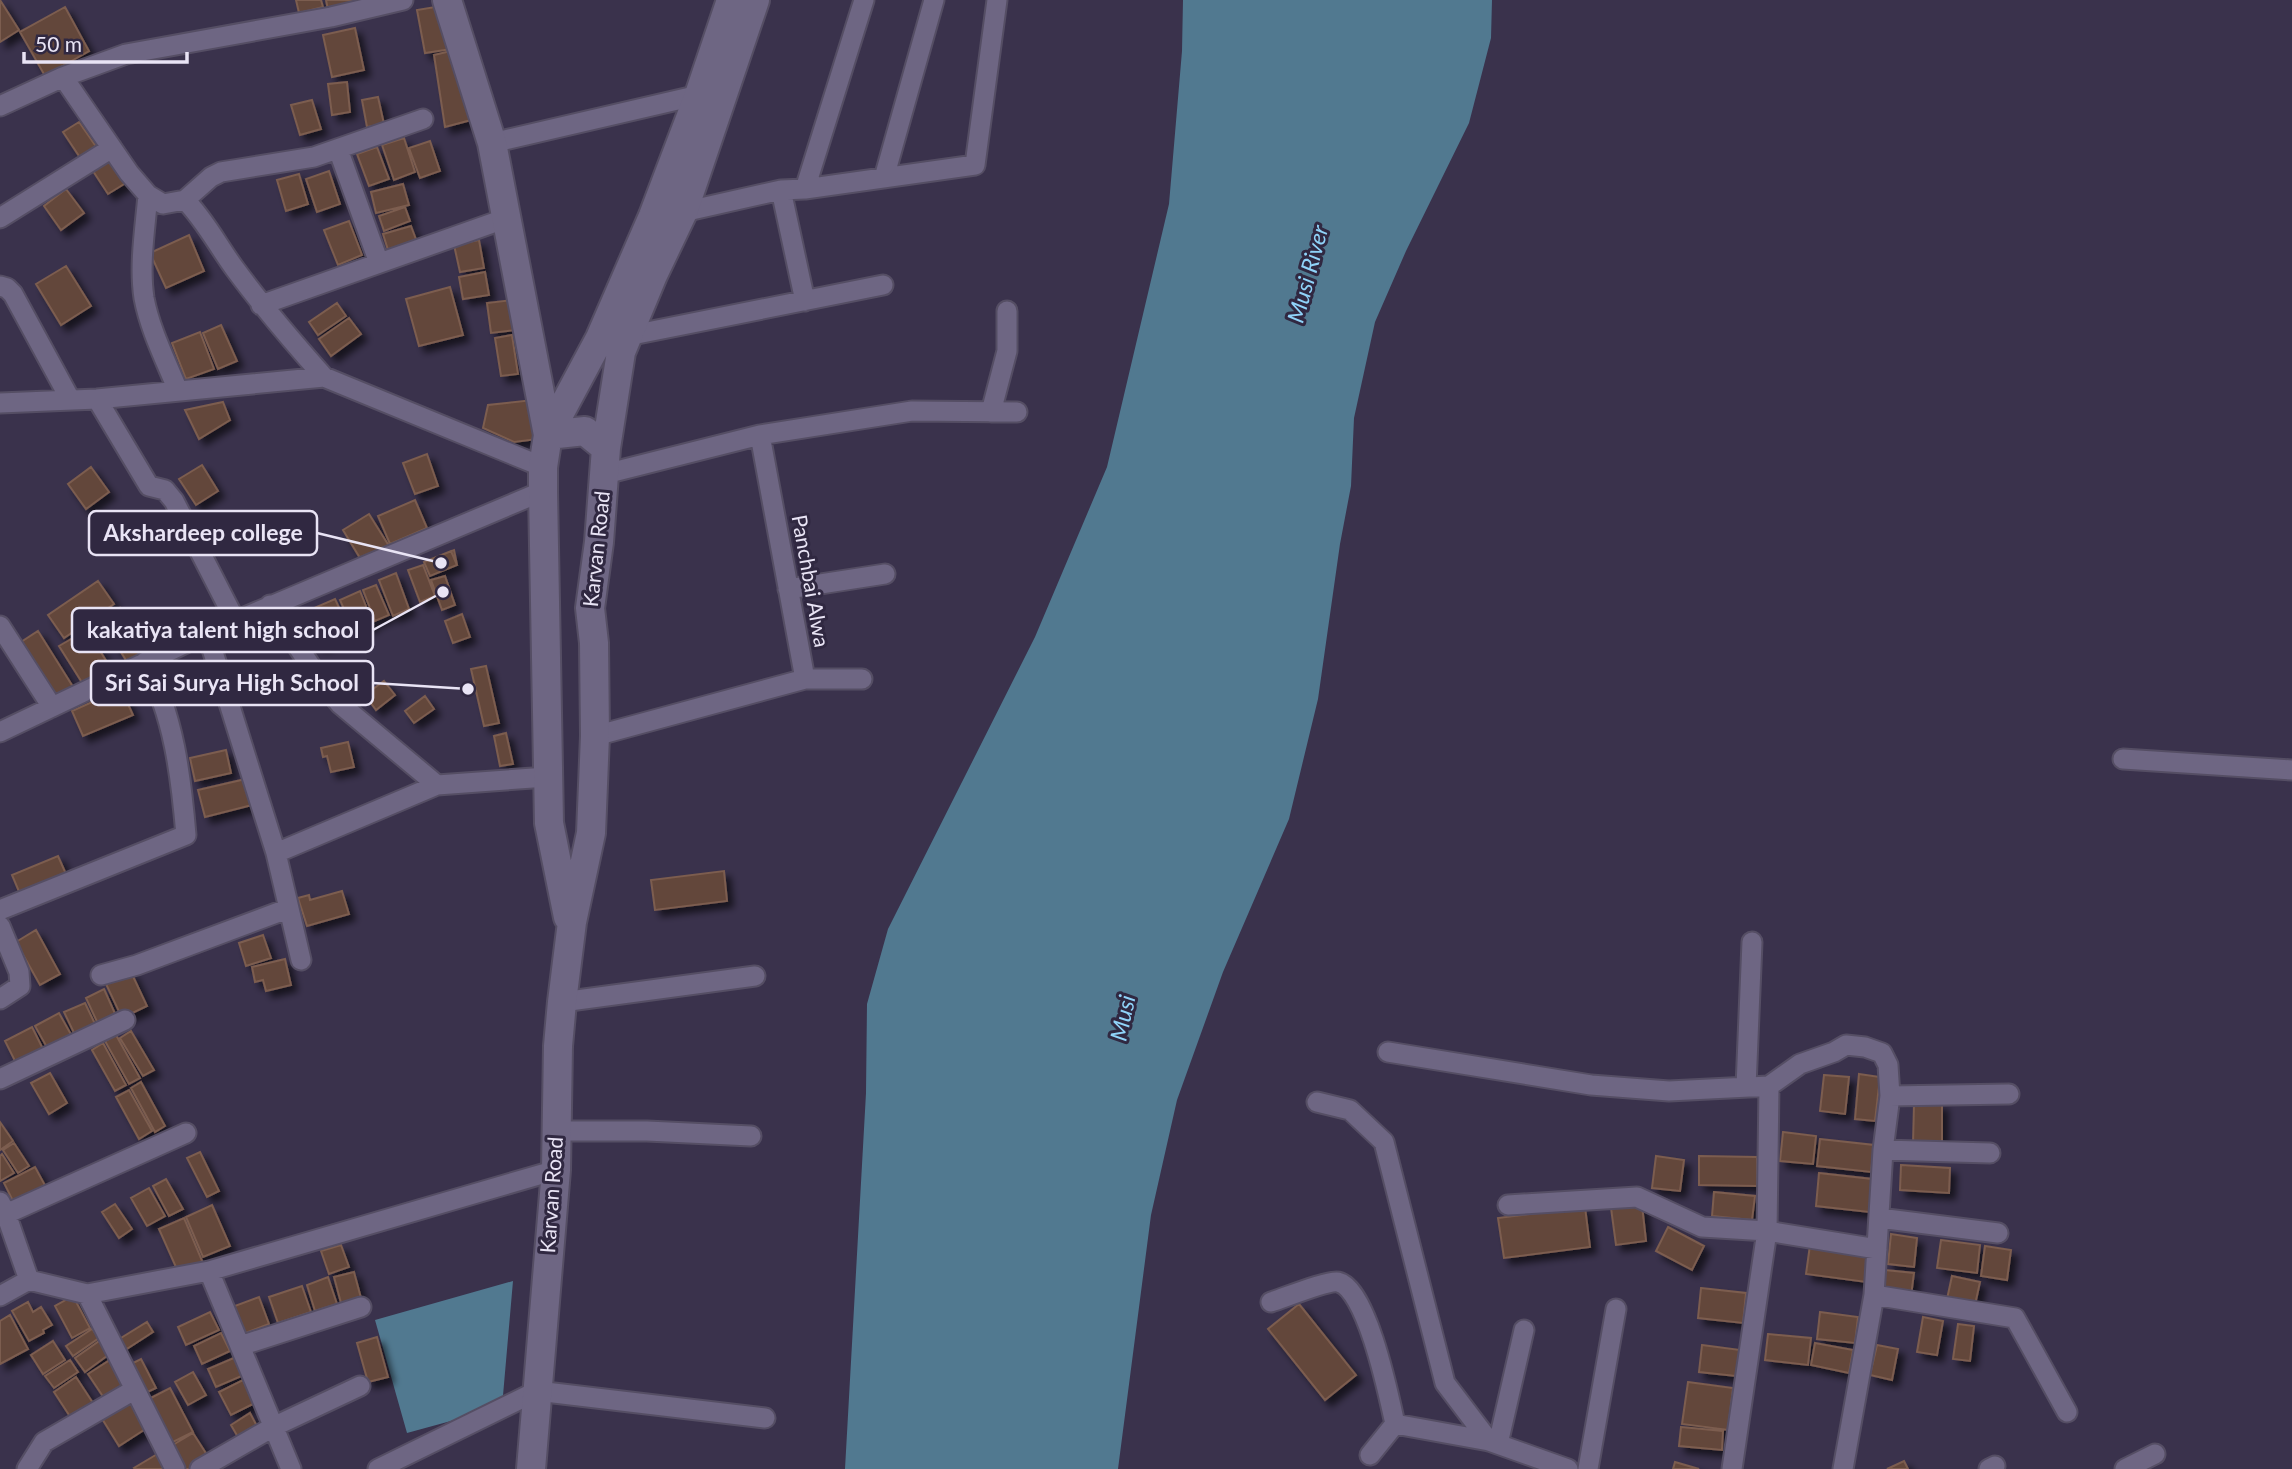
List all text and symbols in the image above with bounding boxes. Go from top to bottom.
scale bar [24,21,187,65]
text: 50 m [35,31,82,56]
water label: Musi River [1281,221,1334,326]
street label: Karvan Road [577,490,614,608]
callout: Akshardeep college [89,511,317,555]
street label: Panchbai Alwa [788,513,835,649]
text: Akshardeep college [102,518,303,546]
callout: kakatiya talent high school [72,608,373,652]
text: kakatiya talent high school [87,615,359,643]
callout: Sri Sai Surya High School [91,661,373,705]
text: Sri Sai Surya High School [105,668,359,696]
water label: Musi [1104,992,1141,1043]
street label: Karvan Road [534,1136,567,1254]

